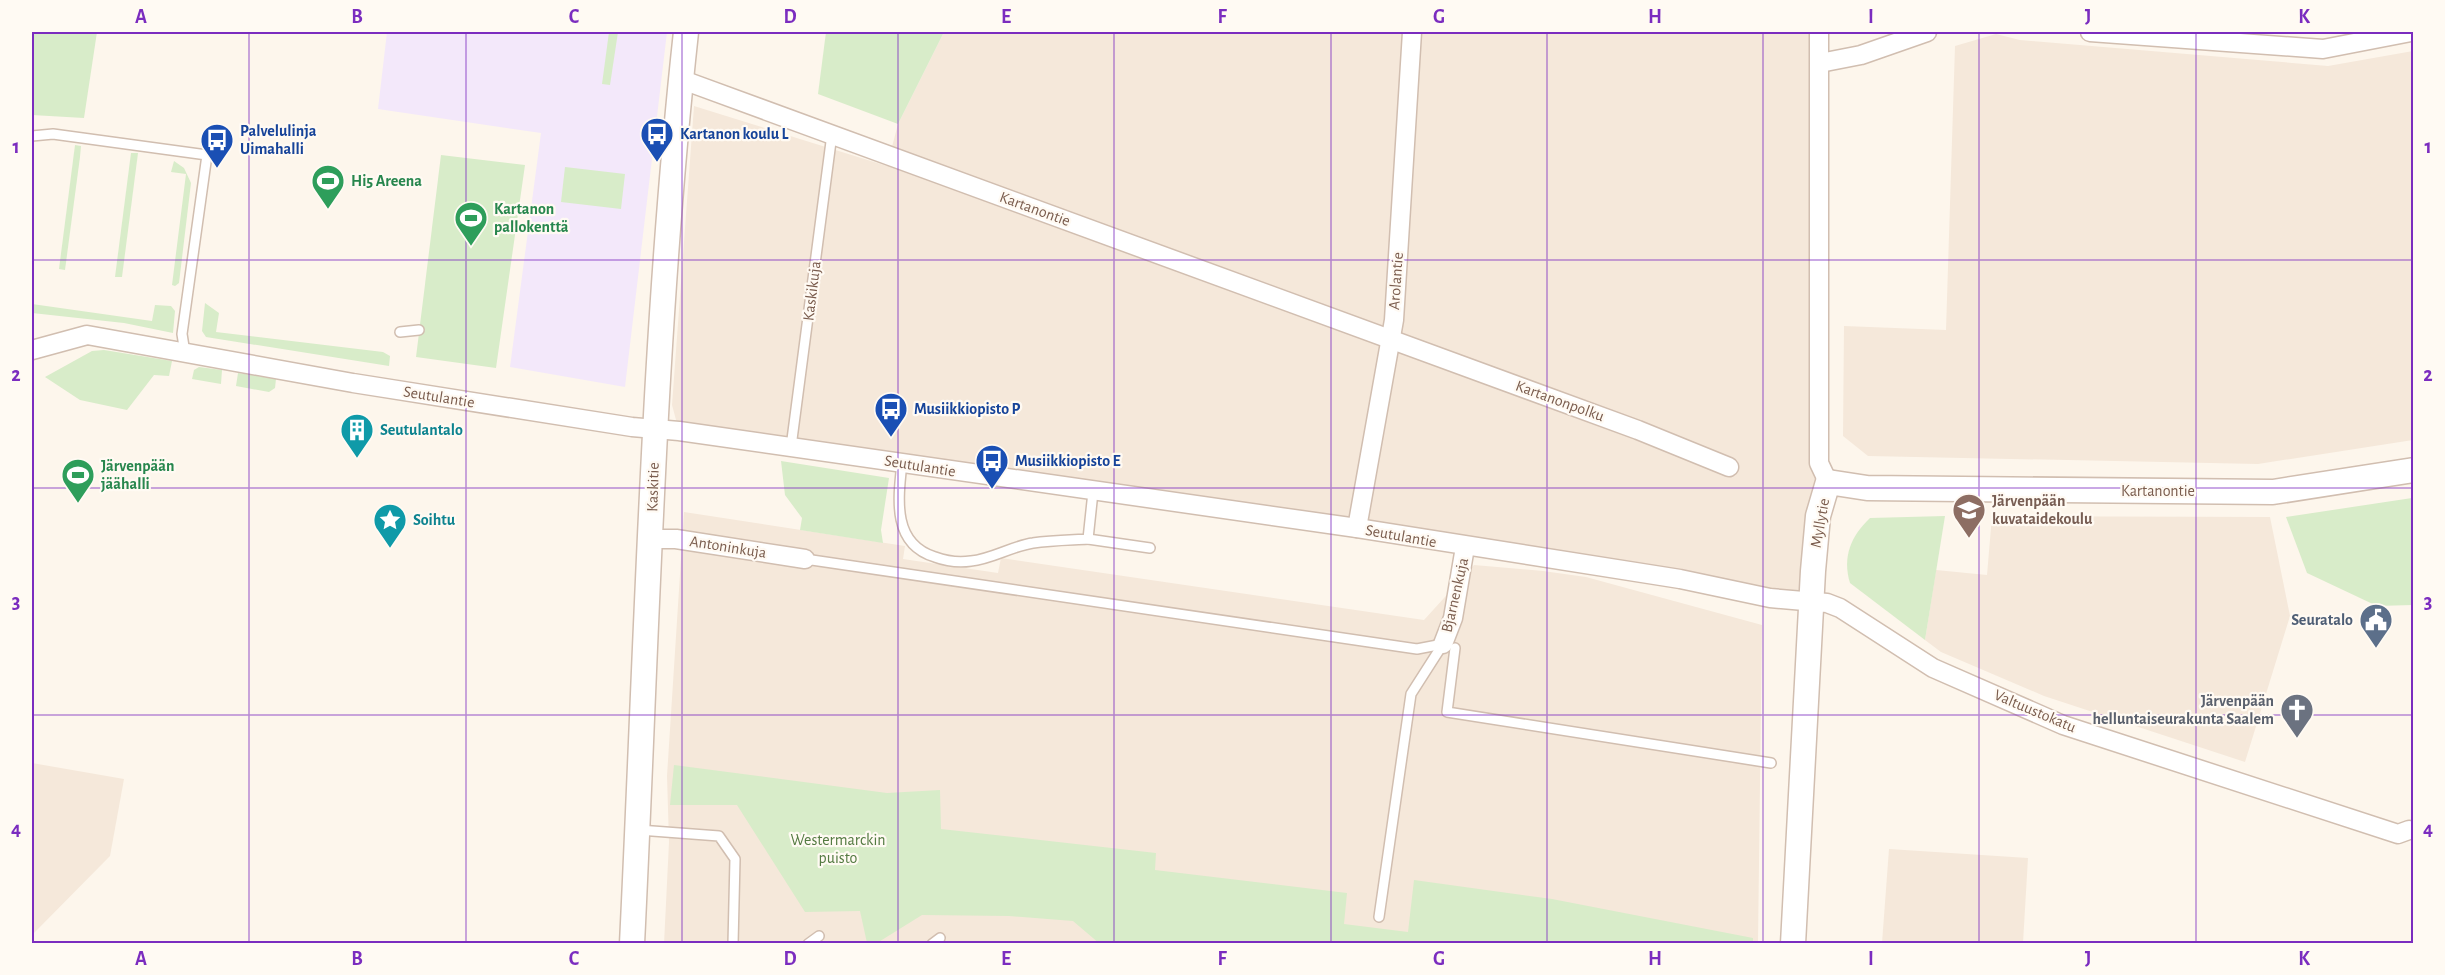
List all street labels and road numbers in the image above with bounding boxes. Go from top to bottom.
street label: Kartanontie [998,189,1072,229]
street label: Arolantie [1386,252,1406,310]
street label: Kaskikuja [800,260,825,322]
street label: Kartanonpolku [1514,378,1606,424]
street label: Seutulantie [402,383,476,411]
street label: Seutulantie [883,452,957,480]
street label: Kaskitie [644,462,662,512]
street label: Kartanontie [2121,483,2195,499]
street label: Myllytie [1808,497,1833,549]
street label: Seutulantie [1364,522,1438,550]
street label: Antoninkuja [688,533,767,562]
street label: Bjarnenkuja [1439,556,1472,634]
street label: Valtuustokatu [1992,687,2078,735]

